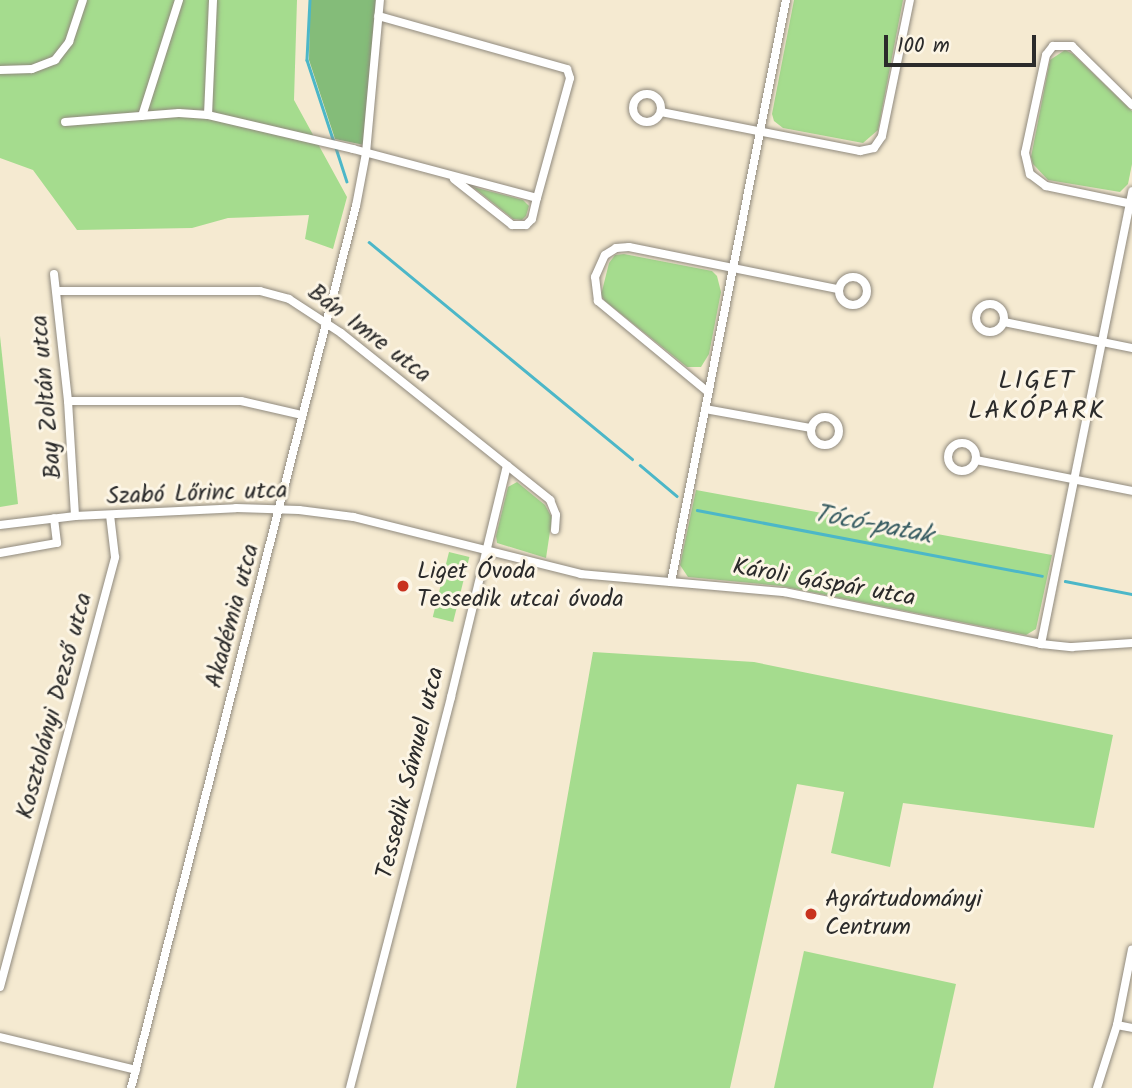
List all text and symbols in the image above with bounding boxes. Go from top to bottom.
scale bar [887,21,1039,65]
text: 100 m [897,30,950,63]
street label: Bán Imre utca [302,278,436,390]
street label: Bay Zoltán utca [25,314,69,480]
district label: LIGET LAKÓPARK [969,366,1105,428]
street label: Szabó Lőrinc utca [106,476,288,512]
water label: Tócó-patak [811,499,935,553]
street label: Akadémia utca [200,541,266,691]
street label: Károli Gáspár utca [730,553,918,613]
place label: Liget Óvoda Tessedik utcai óvoda [417,558,624,614]
marker: Liget Óvoda Tessedik utcai óvoda [395,578,411,594]
street label: Kosztolányi Dezső utca [11,590,99,822]
street label: Tessedik Sámuel utca [371,664,451,882]
place label: Agrártudományi Centrum [825,886,982,942]
marker: Agrártudományi Centrum [803,906,819,922]

